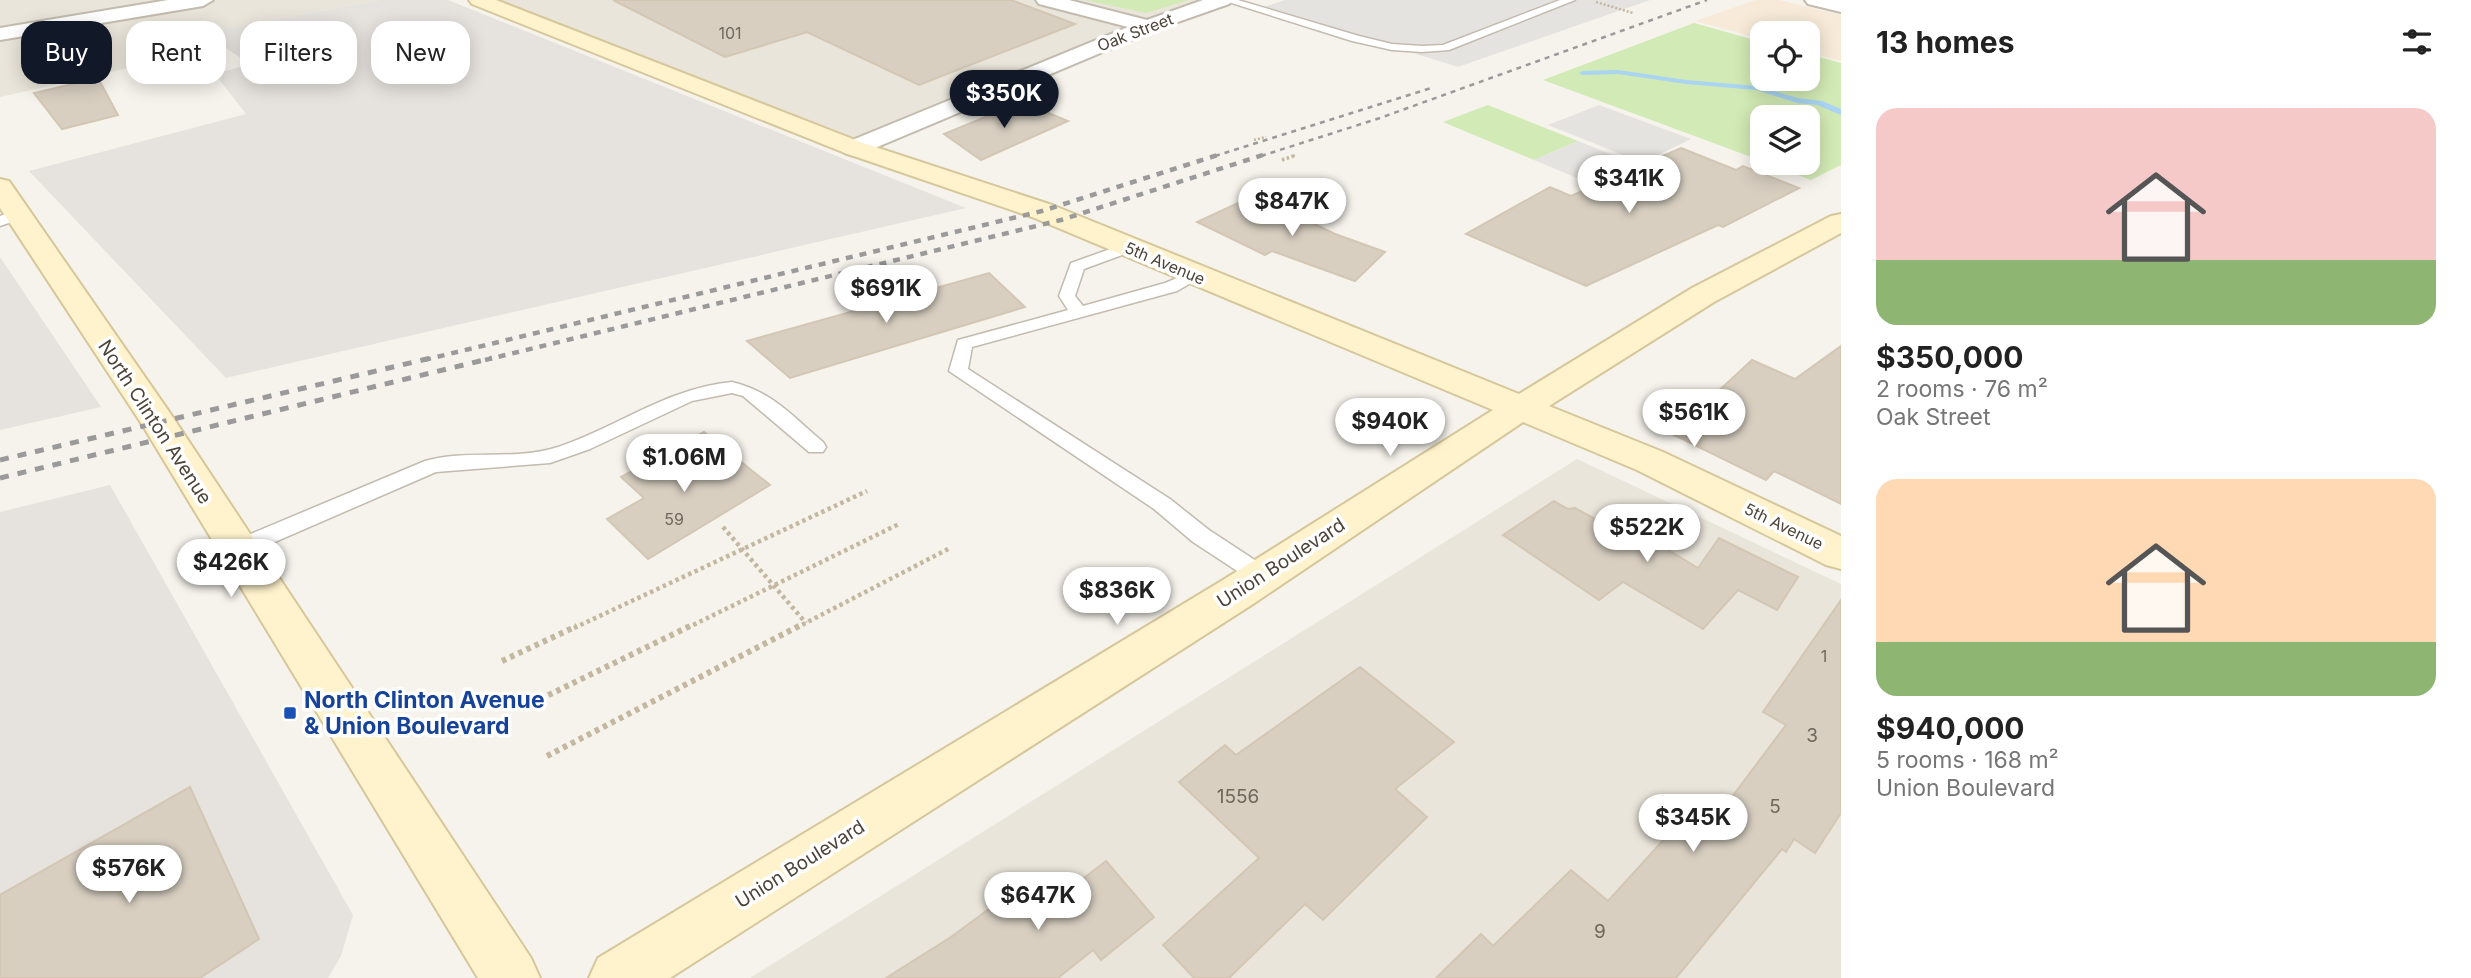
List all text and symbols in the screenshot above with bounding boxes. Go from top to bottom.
street label: Oak Street [1094,8,1176,56]
chip: Buy [21,21,112,84]
chip: Rent [126,21,226,84]
chip: Filters [240,21,357,84]
chip: New [371,21,470,84]
map controls [1750,21,1820,175]
button: locate [1750,21,1820,91]
house number: 101 [718,23,742,43]
icon: filters [2398,23,2436,61]
text: 13 homes [1876,24,2015,60]
pin: $350K [955,71,1053,130]
text: $350K [966,79,1042,107]
button: layers [1750,105,1820,175]
icon: home [2093,154,2219,280]
pin: $341K [1580,156,1678,215]
text: $341K [1593,164,1665,192]
pin: $847K [1243,178,1341,238]
text: $847K [1254,187,1330,215]
street label: 5th Avenue [1122,237,1208,289]
pin: $691K [837,266,935,325]
text: $691K [850,274,922,302]
street label: North Clinton Avenue [93,336,217,508]
text: $350,000 [1876,339,2023,375]
text: 2 rooms · 76 m² [1876,375,2048,403]
pin: $561K [1645,390,1743,449]
pin: $940K [1341,398,1439,458]
text: $561K [1658,398,1730,426]
text: Oak Street [1876,403,1991,431]
text: $940K [1351,407,1429,435]
pin: $1.06M [627,434,741,494]
text: $1.06M [642,443,726,471]
street label: 5th Avenue [1741,498,1827,554]
pin: $522K [1598,504,1696,564]
house number: 59 [664,509,684,529]
street label: Union Boulevard [1213,513,1349,613]
text: $522K [1609,513,1685,541]
icon: home [2093,525,2219,651]
pin: $426K [182,540,280,599]
text: $426K [193,548,269,576]
pin: $836K [1068,568,1166,627]
text: $836K [1079,576,1155,604]
house number: 1 [1821,646,1827,666]
place label: North Clinton Avenue & Union Boulevard [304,686,545,740]
marker: North Clinton Avenue & Union Boulevard [282,705,298,721]
text: $940,000 [1876,710,2025,746]
house number: 3 [1806,724,1818,747]
text: 5 rooms · 168 m² [1876,746,2059,774]
text: Union Boulevard [1876,774,2055,802]
house number: 1556 [1217,785,1259,808]
pin: $345K [1644,794,1742,854]
house number: 5 [1769,795,1781,818]
text: $345K [1655,803,1731,831]
street label: Union Boulevard [731,815,869,913]
pin: $576K [80,846,178,905]
text: $576K [92,854,166,882]
pin: $647K [989,872,1087,932]
text: $647K [1000,881,1076,909]
house number: 9 [1594,920,1606,943]

